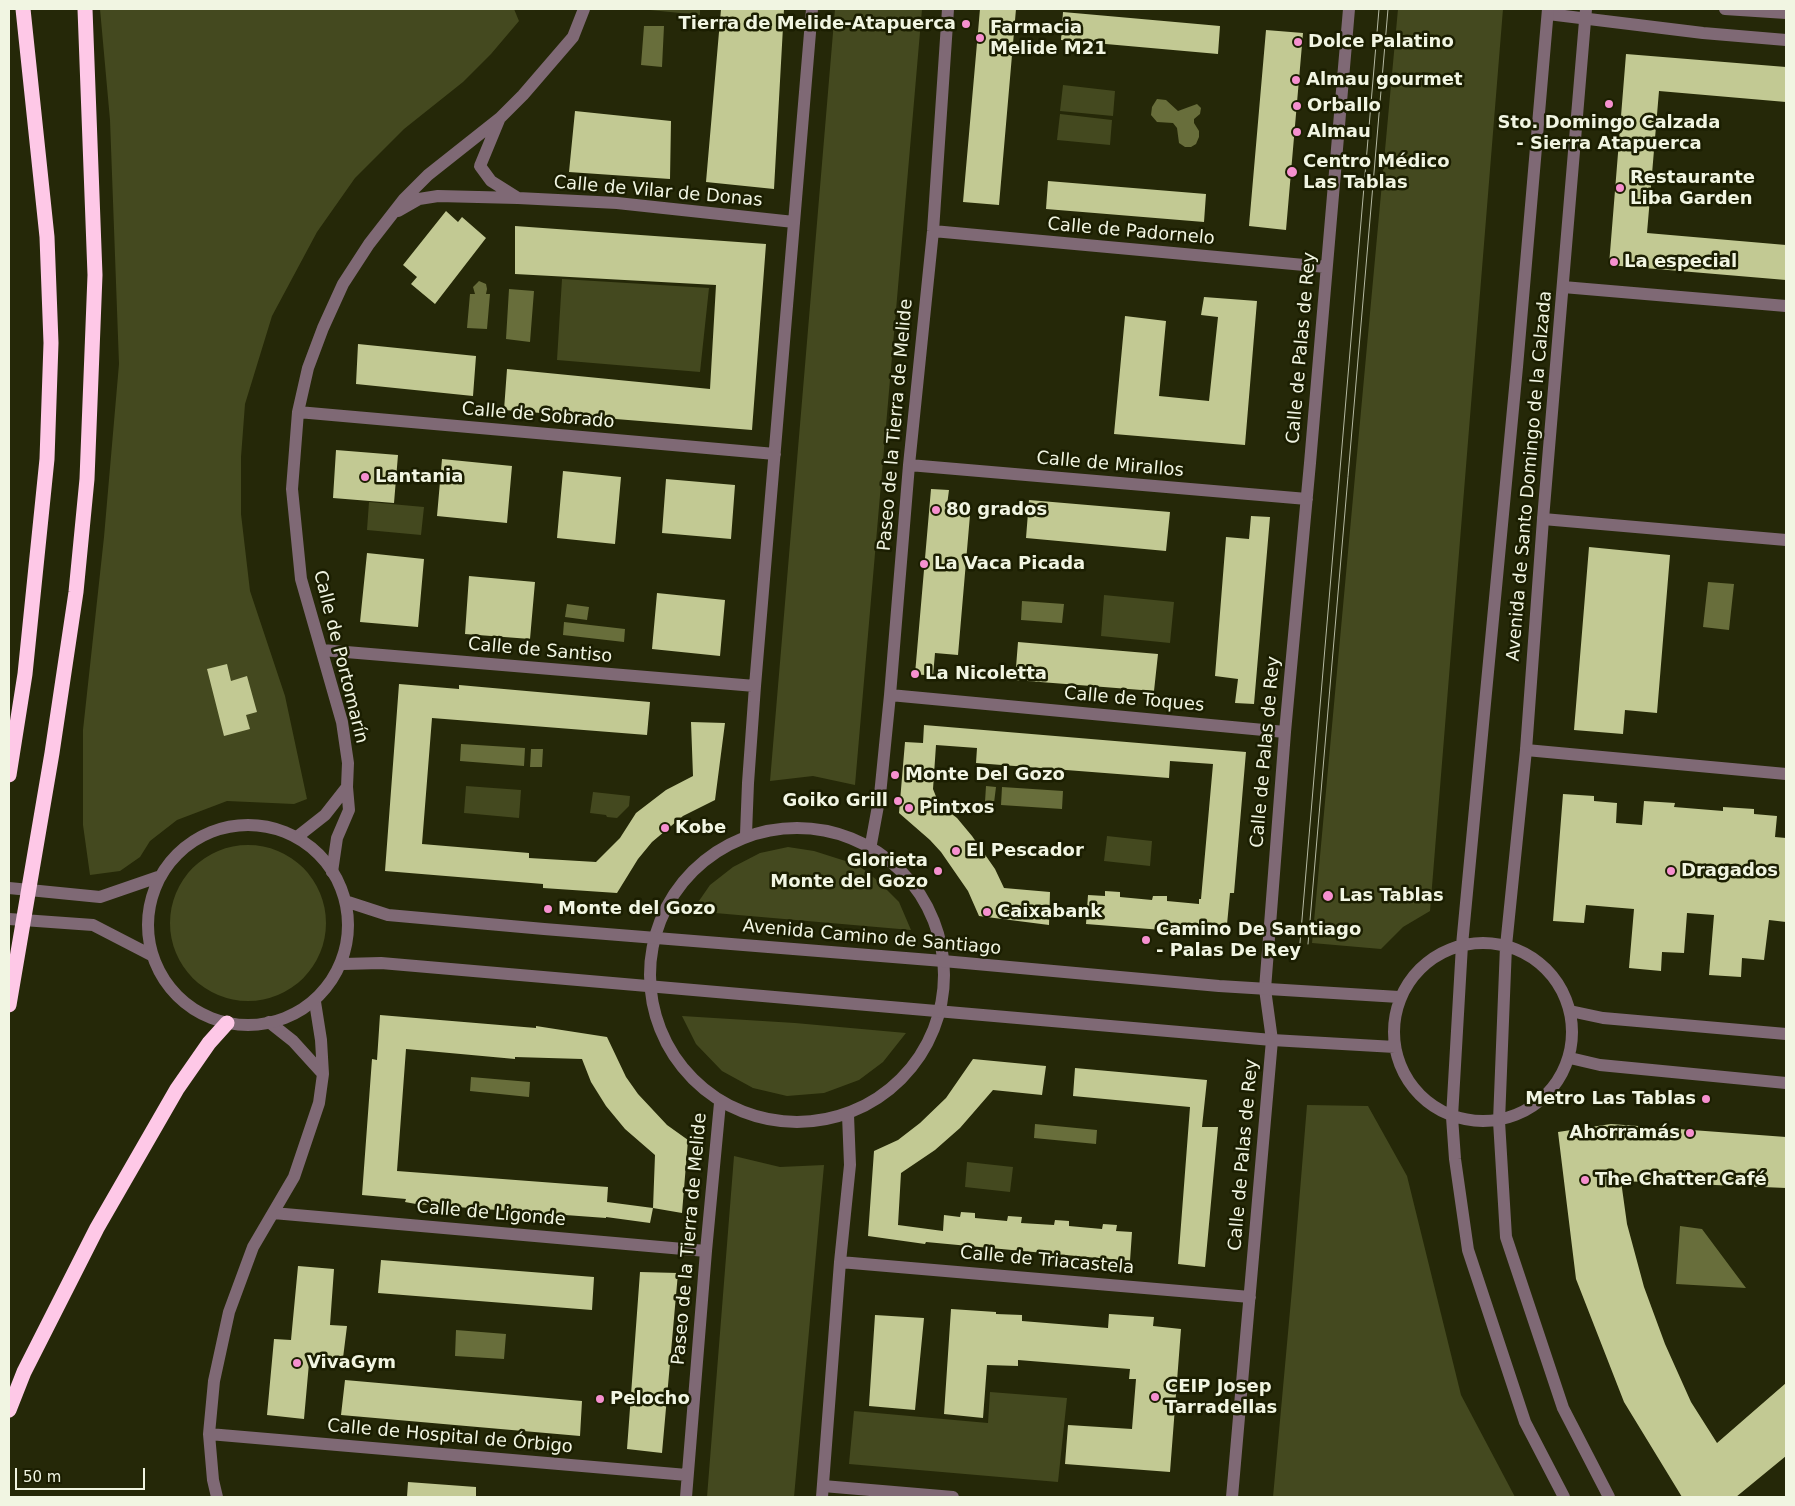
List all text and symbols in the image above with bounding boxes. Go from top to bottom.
place label: Tierra de Melide-Atapuerca [679,13,956,35]
place label: Farmacia Melide M21 [990,17,1107,59]
marker: Tierra de Melide-Atapuerca [960,18,972,30]
place label: Dolce Palatino [1308,31,1454,53]
marker: Farmacia Melide M21 [974,32,986,44]
marker: Dolce Palatino [1292,36,1304,48]
place label: Almau gourmet [1306,69,1463,91]
marker: Almau gourmet [1290,74,1302,86]
place label: Orballo [1307,95,1381,117]
marker: Sto. Domingo Calzada - Sierra Atapuerca [1603,98,1615,110]
marker: Orballo [1291,100,1303,112]
place label: Sto. Domingo Calzada - Sierra Atapuerca [1498,112,1720,154]
place label: Almau [1307,121,1371,143]
marker: Almau [1291,126,1303,138]
place label: Centro Médico Las Tablas [1303,151,1450,193]
marker: Centro Médico Las Tablas [1285,165,1299,179]
place label: Restaurante Liba Garden [1630,167,1755,210]
street label: Calle de Vilar de Donas [553,172,763,212]
marker: Restaurante Liba Garden [1614,182,1626,194]
street label: Calle de Padornelo [1047,214,1215,250]
street label: Calle de Palas de Rey [1283,251,1321,445]
place label: La especial [1624,251,1737,273]
marker: La especial [1608,256,1620,268]
street label: Avenida de Santo Domingo de la Calzada [1503,290,1557,662]
street label: Paseo de la Tierra de Melide [874,298,918,552]
street label: Calle de Sobrado [461,399,615,433]
street label: Calle de Mirallos [1035,448,1185,482]
place label: Lantania [375,466,463,488]
marker: Lantania [359,471,371,483]
place label: 80 grados [946,499,1047,521]
marker: 80 grados [930,504,942,516]
place label: La Vaca Picada [934,553,1085,575]
marker: La Vaca Picada [918,558,930,570]
street label: Calle de Portomarín [308,568,372,746]
street label: Calle de Santiso [467,634,613,668]
street label: Calle de Palas de Rey [1247,655,1285,849]
place label: La Nicoletta [925,663,1047,685]
marker: La Nicoletta [909,668,921,680]
street label: Calle de Toques [1063,683,1205,717]
place label: Monte Del Gozo [905,764,1065,786]
marker: Monte Del Gozo [889,769,901,781]
place label: Goiko Grill [782,790,888,812]
marker: Goiko Grill [892,795,904,807]
place label: Pintxos [919,797,994,819]
marker: Pintxos [903,802,915,814]
place label: Kobe [675,817,726,839]
marker: Kobe [659,822,671,834]
place label: El Pescador [966,840,1084,862]
marker: El Pescador [950,845,962,857]
place label: Glorieta Monte del Gozo [770,850,928,892]
place label: Dragados [1681,860,1778,882]
marker: Glorieta Monte del Gozo [932,865,944,877]
marker: Dragados [1665,865,1677,877]
place label: Las Tablas [1339,885,1444,907]
marker: Las Tablas [1321,889,1335,903]
place label: Monte del Gozo [558,898,716,920]
place label: Caixabank [997,901,1102,923]
marker: Monte del Gozo [542,903,554,915]
marker: Caixabank [981,906,993,918]
street label: Avenida Camino de Santiago [742,916,1002,960]
place label: Camino De Santiago - Palas De Rey [1156,919,1361,962]
marker: Camino De Santiago - Palas De Rey [1140,934,1152,946]
street label: Calle de Palas de Rey [1225,1058,1263,1252]
place label: Metro Las Tablas [1525,1088,1696,1110]
marker: Metro Las Tablas [1700,1093,1712,1105]
street label: Paseo de la Tierra de Melide [668,1112,712,1366]
place label: Ahorramás [1569,1122,1680,1144]
marker: Ahorramás [1684,1127,1696,1139]
place label: The Chatter Café [1595,1169,1767,1191]
marker: The Chatter Café [1579,1174,1591,1186]
street label: Calle de Ligonde [415,1197,567,1231]
street label: Calle de Triacastela [959,1243,1135,1279]
place label: VivaGym [307,1352,396,1374]
marker: VivaGym [291,1357,303,1369]
place label: CEIP Josep Tarradellas [1165,1376,1277,1418]
place label: Pelocho [610,1388,690,1410]
marker: CEIP Josep Tarradellas [1149,1391,1161,1403]
marker: Pelocho [594,1393,606,1405]
street label: Calle de Hospital de Órbigo [326,1416,574,1458]
scale bar [18,1458,148,1490]
text: 50 m [23,1468,61,1486]

